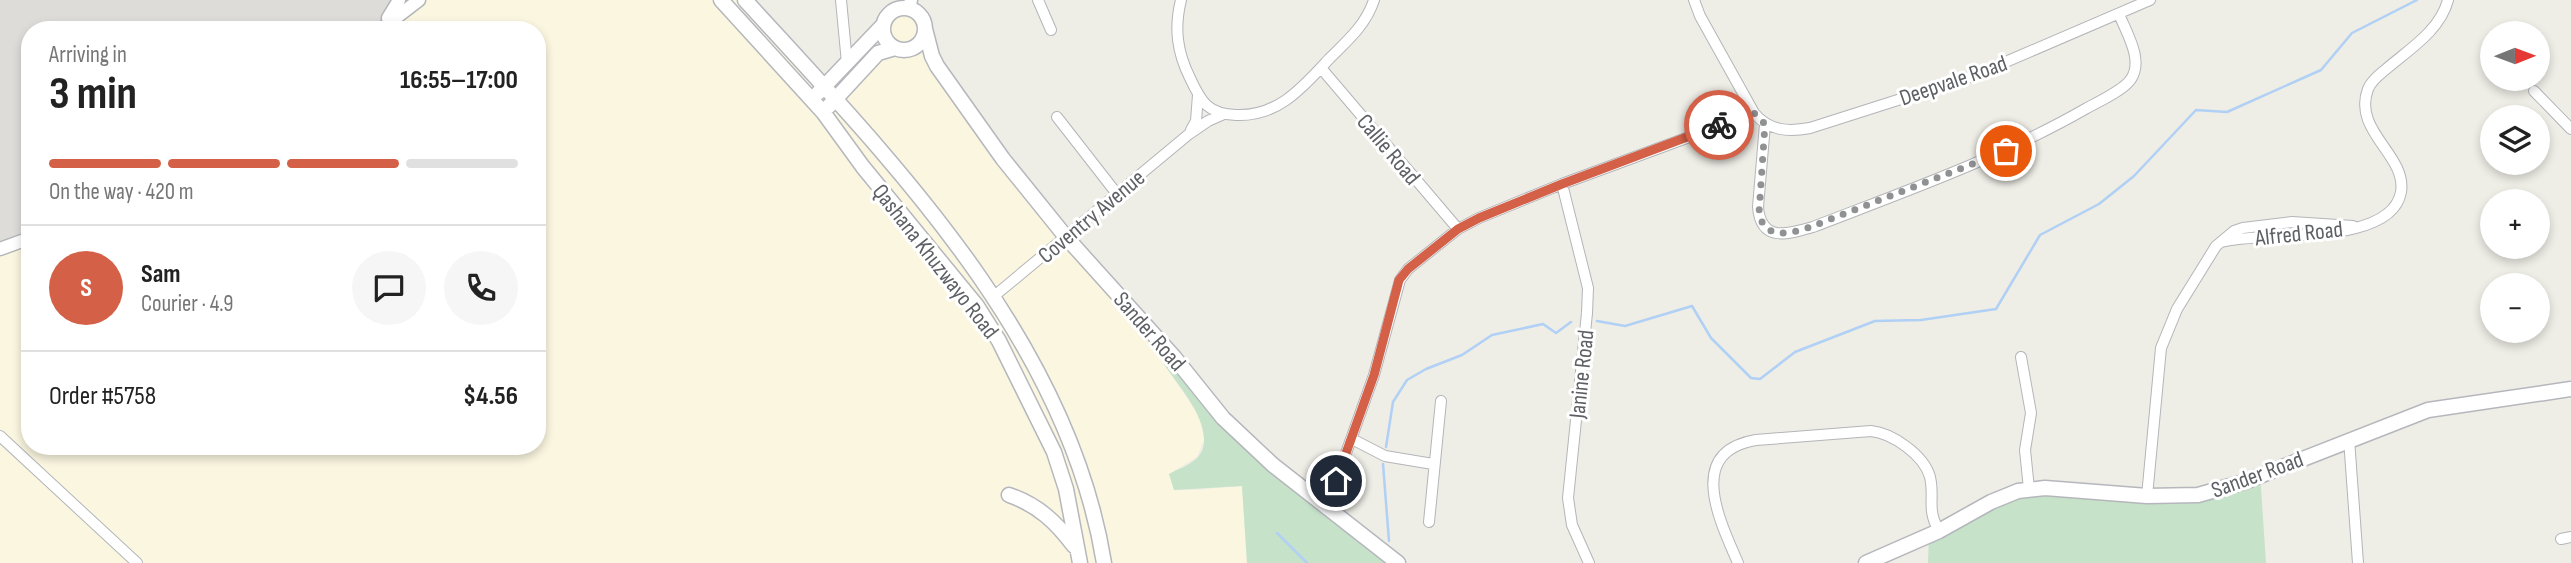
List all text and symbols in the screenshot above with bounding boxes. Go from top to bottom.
north arrow [2480,21,2550,91]
map controls [2480,21,2550,343]
text: Arriving in [49,41,127,69]
street label: Deepvale Road [1896,49,2011,112]
text: 16:55–17:00 [400,65,518,96]
text: 3 min [49,67,137,122]
courier [1684,90,1754,160]
button: layers [2480,105,2550,175]
icon: bike [1700,106,1738,144]
street label: Callie Road [1350,108,1426,191]
pin [1976,121,2036,181]
icon: bag [1987,132,2025,170]
street label: Coventry Avenue [1033,164,1151,270]
text: On the way · 420 m [49,178,193,206]
street label: Qashana Khuzwayo Road [866,179,1004,345]
button: + [2480,189,2550,259]
street label: Alfred Road [2253,215,2344,253]
button: chat [352,251,426,325]
button: phone [444,251,518,325]
text: Sam [141,259,181,290]
text: S [80,273,92,304]
button: − [2480,273,2550,343]
street label: Sander Road [1107,286,1191,377]
text: Courier · 4.9 [141,290,233,318]
street label: Janine Road [1563,329,1601,421]
text: Order #5758 [49,381,156,412]
text: $4.56 [463,381,518,412]
street label: Sander Road [2207,445,2307,505]
pin [1306,451,1366,511]
icon: home [1317,462,1355,500]

